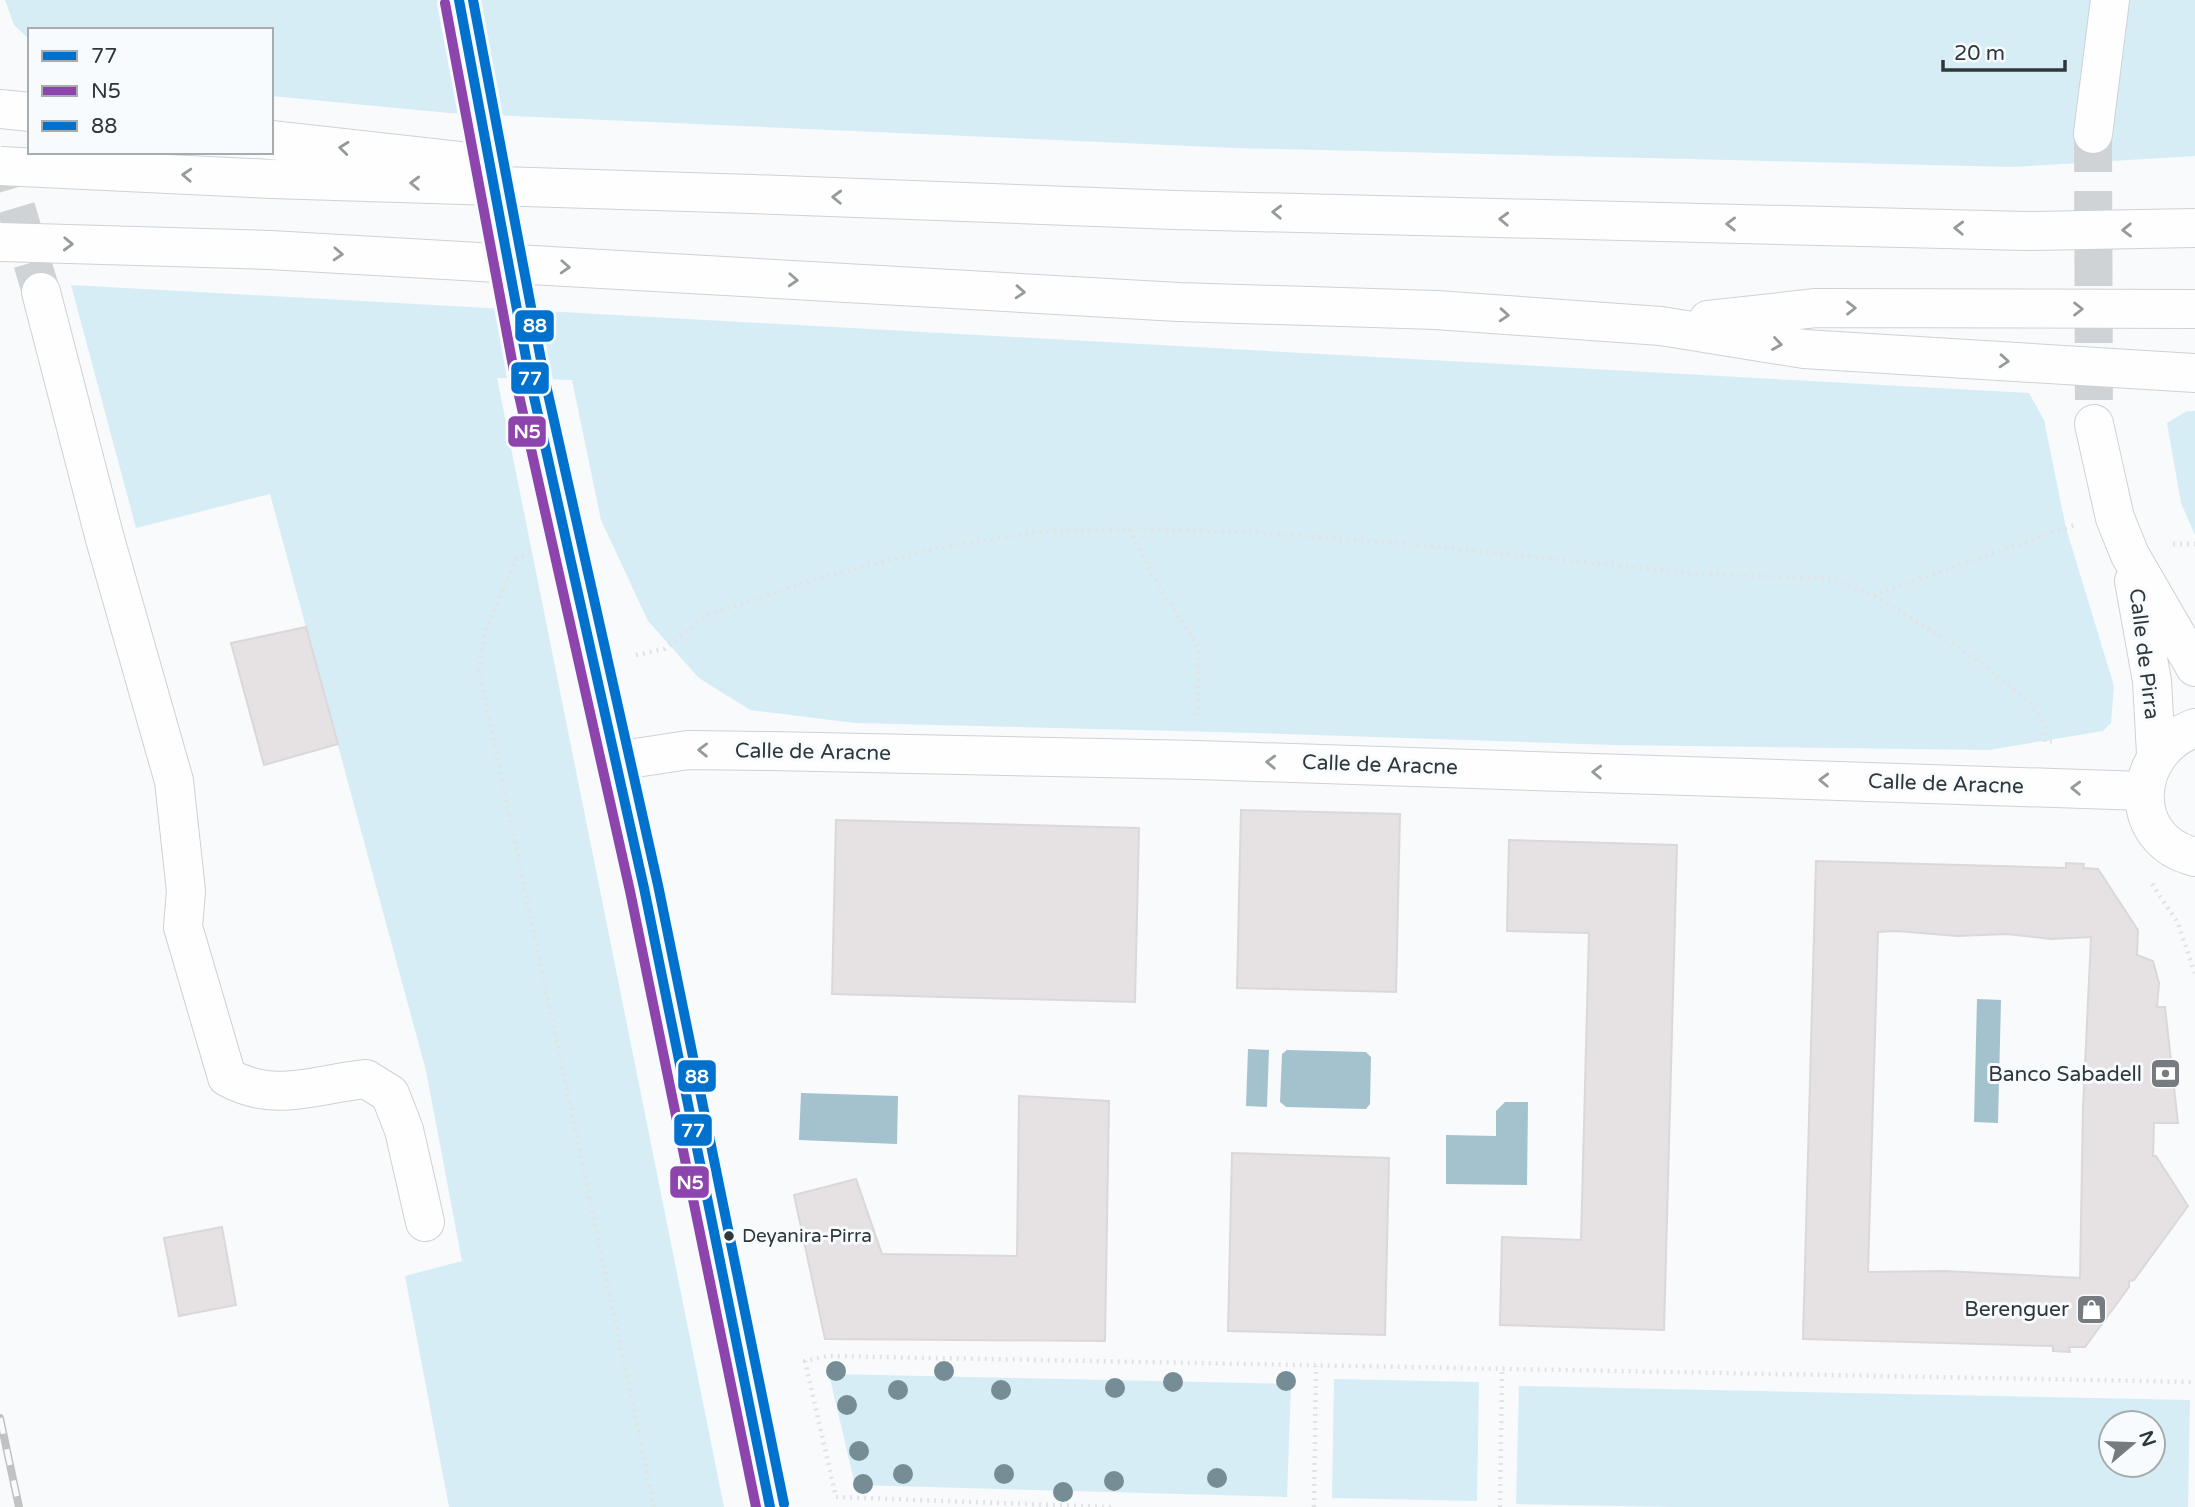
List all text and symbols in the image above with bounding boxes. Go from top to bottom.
legend [28,28,273,154]
scale bar [1943,28,2066,72]
text: 20 m [1954,41,2005,66]
text: 77 [91,44,117,69]
text: N5 [91,79,121,104]
text: 88 [91,114,117,139]
one-way arrow [338,140,349,155]
one-way arrow [182,167,193,182]
one-way arrow [409,175,419,191]
one-way arrow [831,189,842,204]
one-way arrow [1271,205,1282,220]
one-way arrow [1498,211,1509,226]
one-way arrow [1726,216,1736,232]
one-way arrow [1953,220,1964,236]
one-way arrow [2121,222,2132,237]
one-way arrow [63,236,74,252]
one-way arrow [333,246,344,261]
one-way arrow [560,259,571,274]
one-way arrow [787,272,798,287]
one-way arrow [1014,284,1025,299]
one-way arrow [1846,300,1857,316]
one-way arrow [2073,301,2084,316]
one-way arrow [1499,307,1510,322]
line badge: 88 [514,309,555,343]
text: 88 [523,315,547,337]
one-way arrow [1771,336,1783,351]
one-way arrow [1998,353,2009,368]
line badge: 77 [510,361,550,395]
text: 77 [518,368,542,390]
line badge: N5 [507,415,547,448]
text: N5 [513,421,541,443]
street label: Calle de Pirra [2124,587,2164,721]
street label: Calle de Aracne [735,738,891,766]
one-way arrow [697,742,707,758]
street label: Calle de Aracne [1302,750,1459,780]
one-way arrow [1266,754,1277,769]
one-way arrow [1591,765,1602,780]
street label: Calle de Aracne [1868,769,2025,799]
one-way arrow [1818,772,1829,787]
one-way arrow [2070,781,2081,796]
bank icon: Banco Sabadell [2148,1057,2182,1091]
line badge: 88 [677,1059,717,1093]
place label: Banco Sabadell [1988,1062,2142,1087]
text: 88 [685,1066,709,1088]
line badge: 77 [673,1113,713,1147]
text: 77 [681,1120,705,1142]
line badge: N5 [669,1165,710,1199]
text: N5 [676,1172,704,1194]
place label: Deyanira-Pirra [742,1225,872,1247]
marker: Deyanira-Pirra [722,1229,736,1243]
shop icon: Berenguer [2075,1292,2109,1326]
place label: Berenguer [1964,1297,2069,1322]
north arrow [2097,1409,2167,1479]
text: N [2134,1428,2160,1450]

